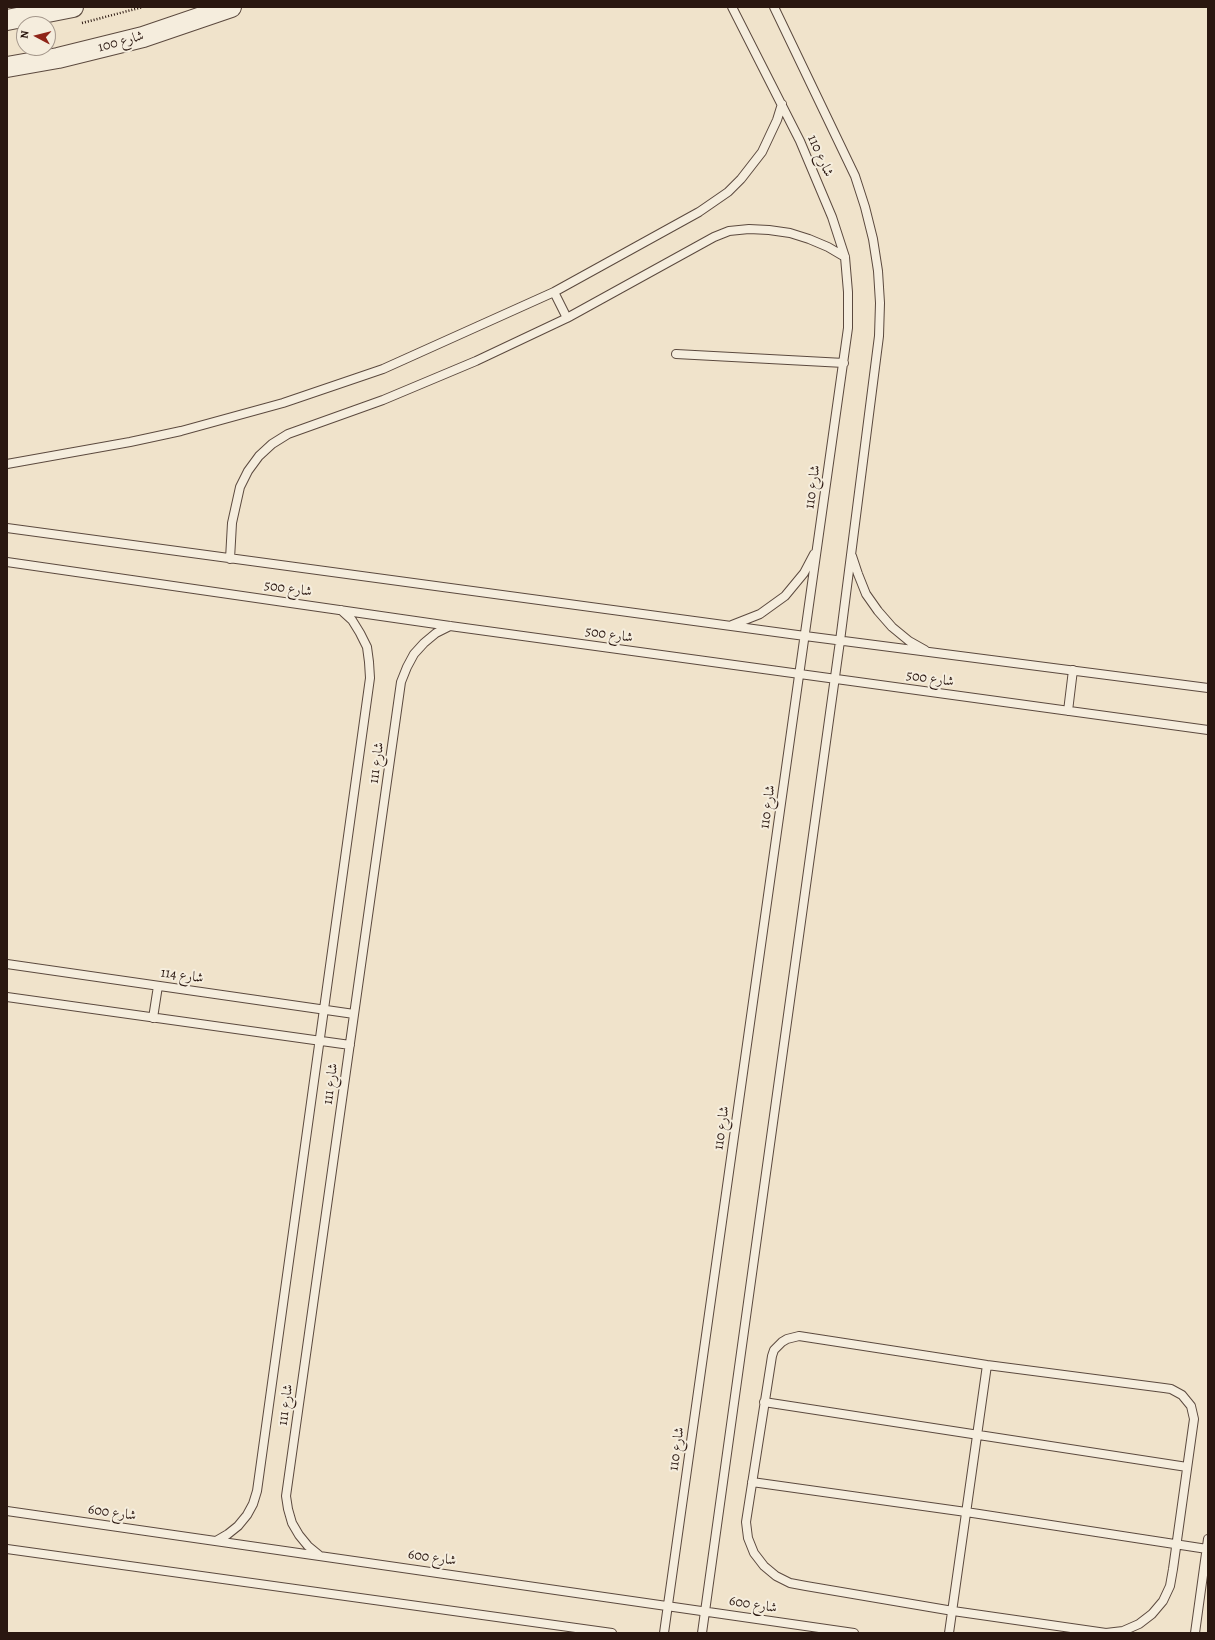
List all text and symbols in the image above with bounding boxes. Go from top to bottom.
north arrow [16,16,56,56]
street label: شارع 100 [96,28,146,56]
text: N [17,30,33,39]
street label: شارع 110 [803,132,837,180]
street label: شارع 110 [802,464,824,510]
street label: شارع 500 [263,577,313,601]
street label: شارع 500 [584,623,634,647]
street label: شارع 500 [905,667,955,691]
street label: شارع 111 [366,741,388,785]
street label: شارع 110 [757,784,779,830]
street label: شارع 114 [160,965,204,987]
street label: شارع 111 [320,1062,342,1106]
street label: شارع 110 [711,1105,733,1151]
street label: شارع 111 [275,1383,297,1427]
street label: شارع 110 [666,1426,688,1472]
street label: شارع 600 [87,1501,137,1525]
street label: شارع 600 [407,1546,457,1570]
street label: شارع 600 [728,1593,778,1617]

